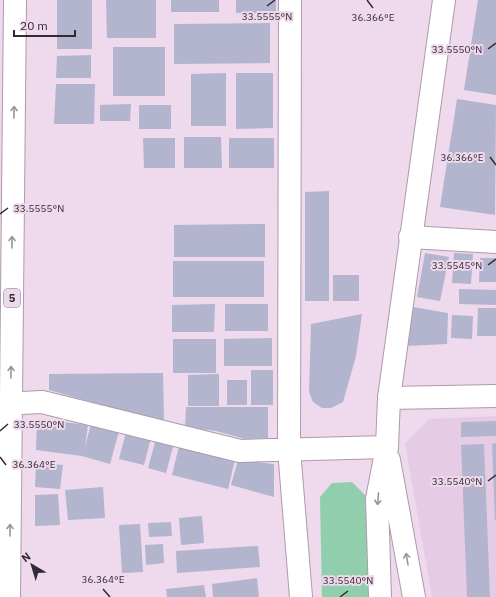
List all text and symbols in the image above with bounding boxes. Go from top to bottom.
text: 33.5555°N [242,10,292,23]
text: 36.366°E [351,11,395,24]
scale bar [14,12,75,38]
text: 20 m [20,18,48,33]
text: 33.5550°N [432,43,482,56]
one-way arrow [10,106,18,119]
text: 36.366°E [440,151,484,164]
text: 33.5555°N [14,202,64,215]
one-way arrow [8,236,16,249]
text: 33.5545°N [432,259,482,272]
road number: 5 [4,289,20,307]
one-way arrow [7,366,15,379]
text: 33.5550°N [14,418,64,431]
text: 36.364°E [12,458,56,471]
text: 33.5540°N [432,475,482,488]
one-way arrow [374,492,381,505]
one-way arrow [6,524,14,537]
north arrow [12,545,52,585]
text: N [18,549,33,565]
one-way arrow [403,552,411,565]
text: 36.364°E [81,573,125,586]
text: 33.5540°N [323,574,373,587]

